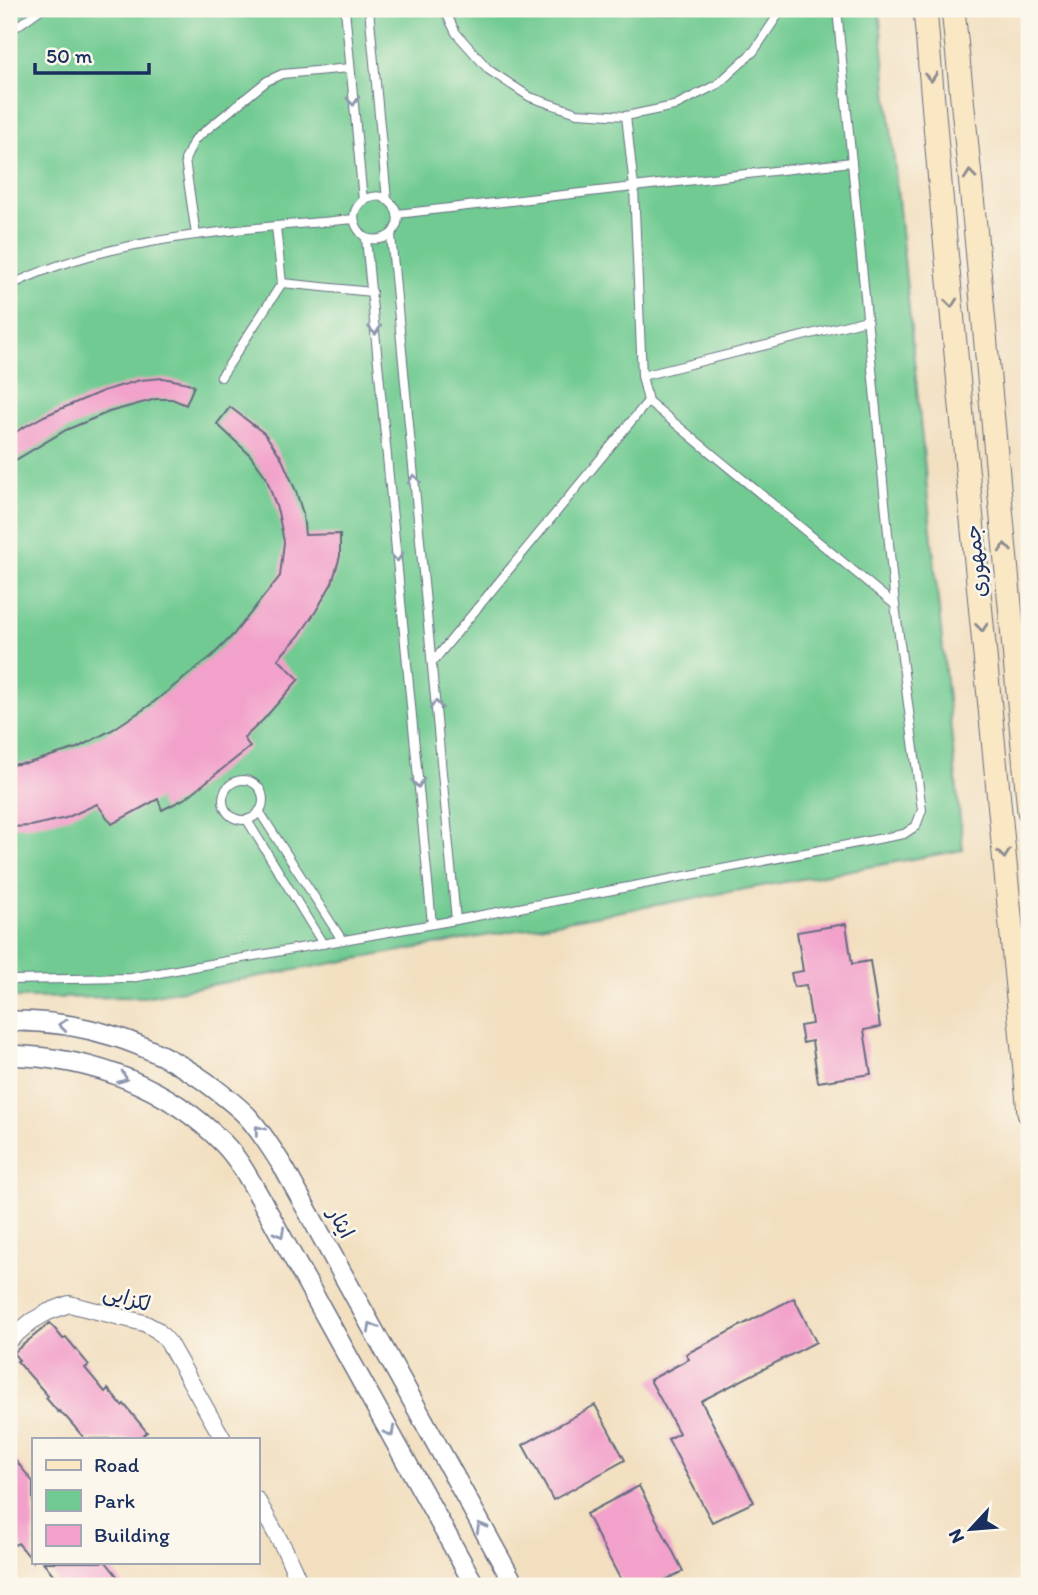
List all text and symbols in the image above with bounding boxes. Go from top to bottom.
scale bar [35,32,149,76]
text: 50 m [46,43,93,68]
one-way arrow [923,72,938,83]
one-way arrow [346,95,361,107]
one-way arrow [963,169,978,180]
one-way arrow [943,298,958,309]
one-way arrow [367,325,382,336]
one-way arrow [407,473,422,484]
street label: جمهوری [959,523,994,599]
one-way arrow [998,542,1013,553]
one-way arrow [389,552,404,563]
one-way arrow [974,622,989,633]
one-way arrow [428,700,443,711]
one-way arrow [410,778,425,789]
one-way arrow [996,849,1011,860]
one-way arrow [57,1017,69,1032]
one-way arrow [116,1069,128,1083]
one-way arrow [254,1126,267,1138]
street label: ایثار [322,1201,360,1242]
one-way arrow [272,1226,285,1239]
street label: لکزایی [100,1279,154,1318]
one-way arrow [367,1322,380,1335]
one-way arrow [382,1425,395,1438]
legend [32,1438,259,1564]
text: Road [94,1452,140,1477]
text: Park [94,1488,136,1513]
north arrow [936,1494,1006,1564]
one-way arrow [476,1521,489,1534]
text: Building [94,1522,170,1547]
text: N [943,1525,969,1547]

